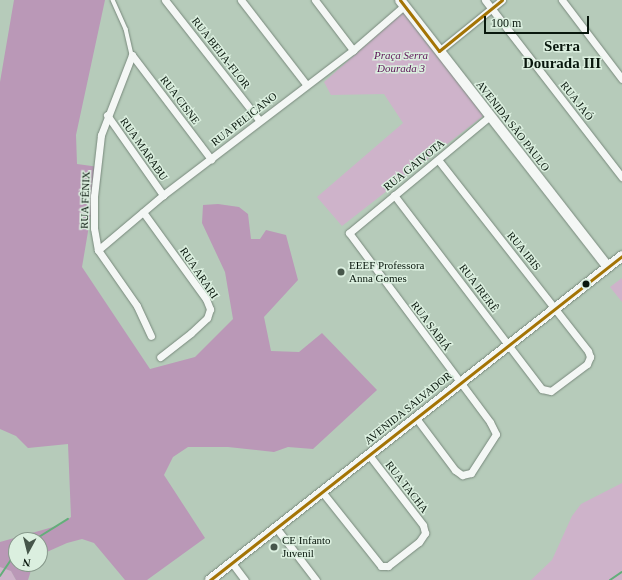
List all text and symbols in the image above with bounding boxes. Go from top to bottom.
scale bar [486,8,591,34]
street label: RUA BEIJA-FLOR [189,14,253,92]
text: 100 m [491,16,521,30]
district label: Serra Dourada III [523,37,601,72]
park label: Praça Serra Dourada 3 [374,49,428,75]
street label: RUA CISNE [157,73,203,127]
street label: AVENIDA SÃO PAULO [473,78,553,174]
street label: RUA JAÓ [558,79,596,123]
street label: RUA PELICANO [208,89,280,149]
street label: RUA MARABU [117,115,171,183]
street label: RUA GAIVOTA [381,136,447,194]
street label: RUA FÊNIX [77,171,93,229]
street label: RUA IBIS [504,229,544,273]
street label: RUA ARARI [177,244,221,302]
place label: EEEF Professora Anna Gomes [349,259,424,285]
street label: RUA IRERÊ [456,261,502,315]
marker: EEEF Professora Anna Gomes [336,267,346,277]
unlabelled marker [581,279,591,289]
street label: RUA SABIÁ [408,298,454,354]
street label: AVENIDA SALVADOR [362,369,454,447]
street label: RUA TACHA [382,458,432,516]
north arrow [8,532,48,572]
place label: CE Infanto Juvenil [282,534,331,560]
marker: CE Infanto Juvenil [269,542,279,552]
text: N [22,556,31,569]

